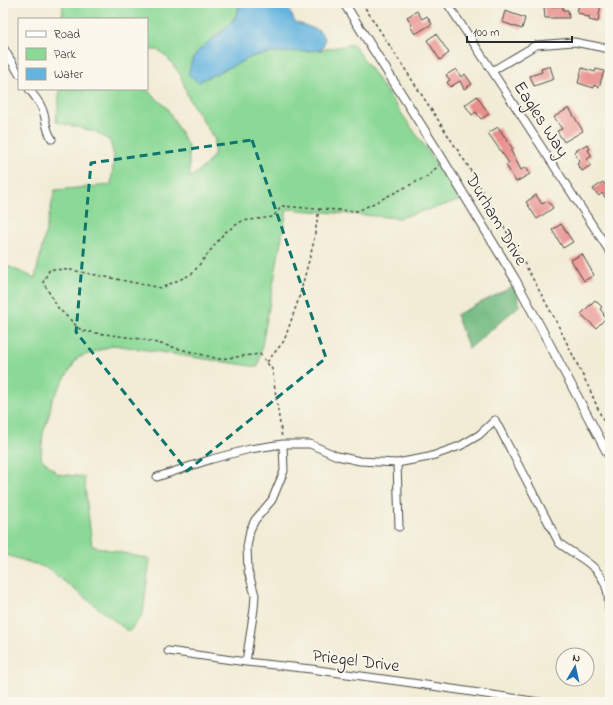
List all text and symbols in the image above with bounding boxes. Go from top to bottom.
legend [18,18,148,90]
scale bar [467,18,572,44]
text: 100 m [473,24,500,42]
text: Road [54,26,80,44]
text: Park [54,46,76,64]
text: Water [54,66,83,84]
street label: Eagles Way [505,77,575,164]
street label: Durham Drive [457,168,534,272]
street label: Priegel Drive [311,644,402,681]
north arrow [555,647,595,687]
text: N [571,650,581,667]

